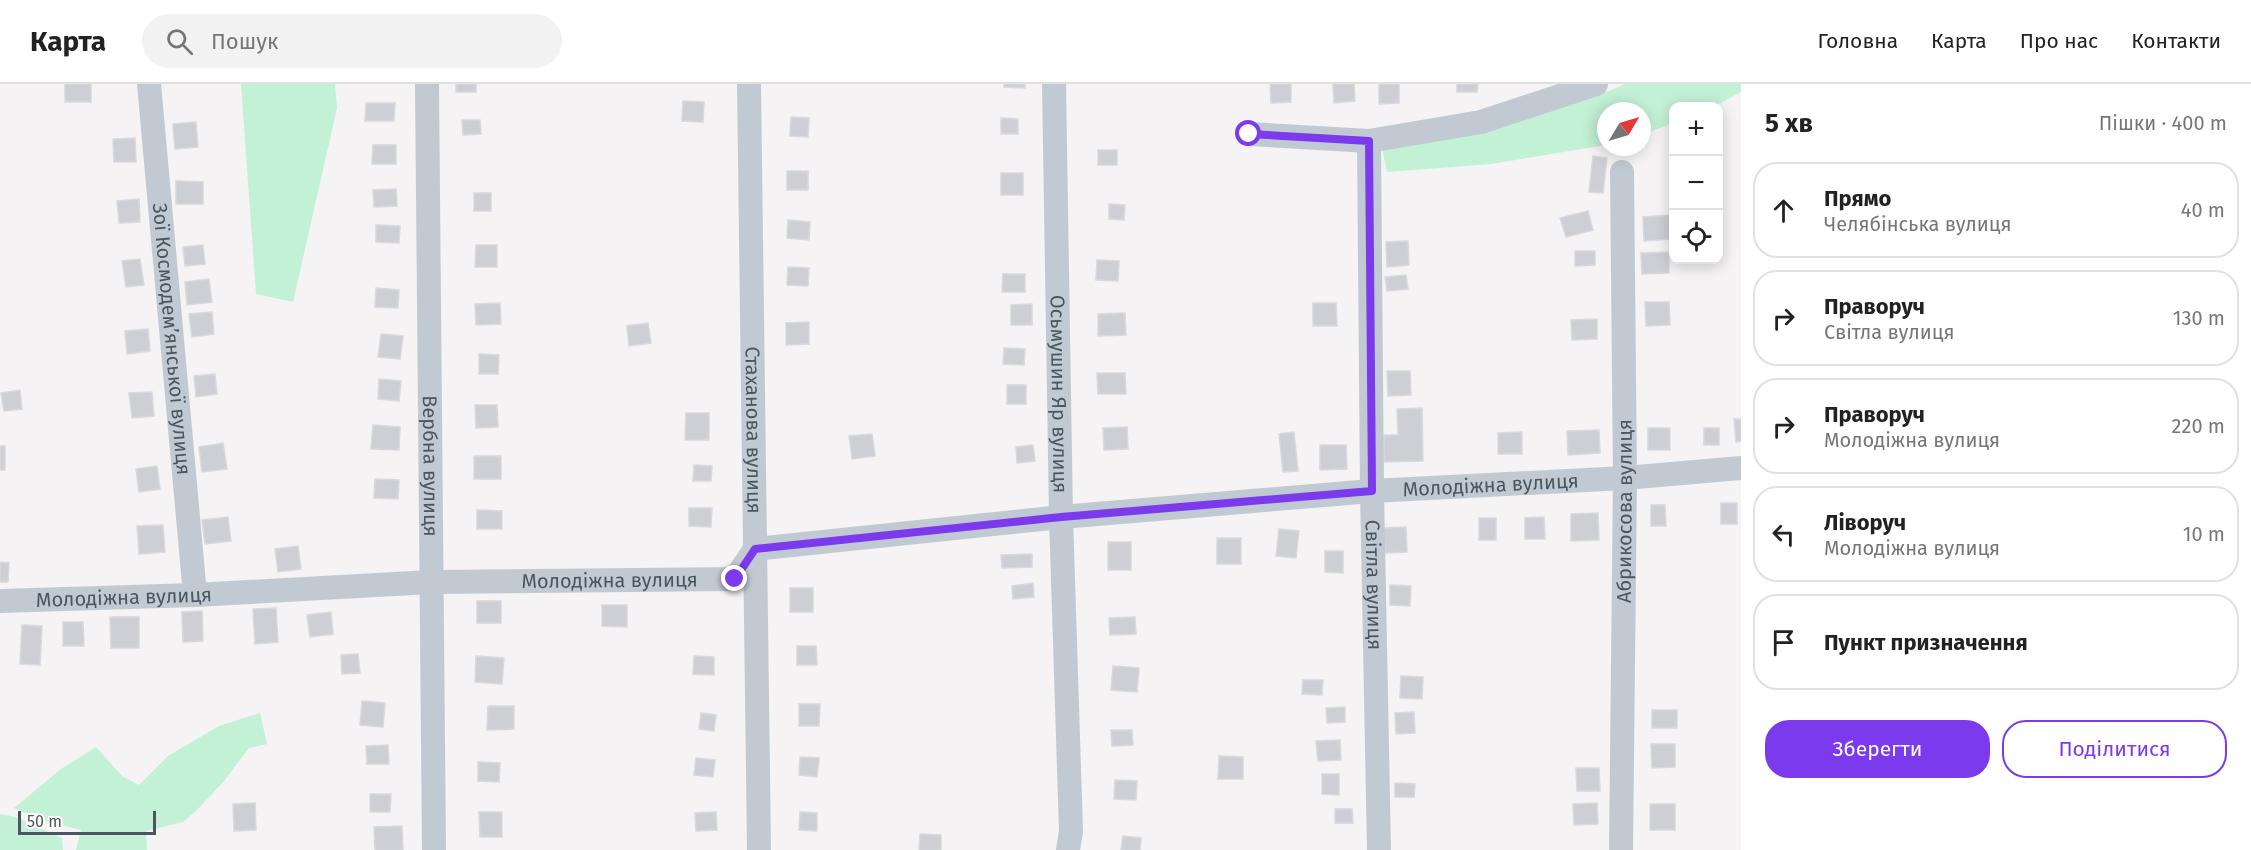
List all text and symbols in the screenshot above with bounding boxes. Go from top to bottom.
search box [142,14,562,68]
text: Карта [30,25,106,58]
icon: search [163,25,196,58]
text: Пошук [211,28,278,55]
text: Головна [1817,28,1898,54]
text: Карта [1931,28,1987,54]
text: Про нас [2020,28,2098,54]
text: Контакти [2131,28,2221,54]
north arrow [1597,102,1651,156]
map controls [1669,102,1723,264]
button: + [1669,102,1723,156]
text: 5 хв [1765,108,1813,139]
text: Пішки · 400 m [2099,111,2227,135]
route start [1235,120,1261,146]
button: − [1669,156,1723,210]
text: Прямо [1824,185,1891,212]
icon: ahead [1767,194,1800,227]
text: 40 m [2181,198,2225,222]
street label: Зої Космодем’янської вулиця [148,202,196,476]
button: locate [1669,210,1723,264]
text: Челябінська вулиця [1824,212,2012,236]
text: Праворуч [1824,293,1925,320]
street label: Осьмушин Яр вулиця [1045,295,1073,493]
icon: right [1767,302,1800,335]
text: 130 m [2173,306,2225,330]
text: Світла вулиця [1824,320,1954,344]
street label: Стаханова вулиця [740,346,767,514]
street label: Вербна вулиця [418,395,443,537]
text: Праворуч [1824,401,1925,428]
icon: right [1767,410,1800,443]
text: 220 m [2172,414,2225,438]
street label: Абрикосова вулиця [1612,419,1637,603]
text: Молодіжна вулиця [1824,428,2000,452]
street label: Молодіжна вулиця [1402,468,1579,501]
text: Ліворуч [1824,509,1906,536]
icon: left [1767,518,1800,551]
street label: Світла вулиця [1361,520,1387,650]
text: 10 m [2183,522,2225,546]
text: Молодіжна вулиця [1824,536,2000,560]
route end [721,565,747,591]
street label: Молодіжна вулиця [521,567,698,593]
street label: Молодіжна вулиця [35,582,213,612]
icon: arrive [1767,626,1800,659]
text: Пункт призначення [1824,629,2028,656]
button: Зберегти [1765,720,1990,778]
button: Поділитися [2002,720,2227,778]
scale bar [18,808,156,836]
text: 50 m [27,812,62,831]

